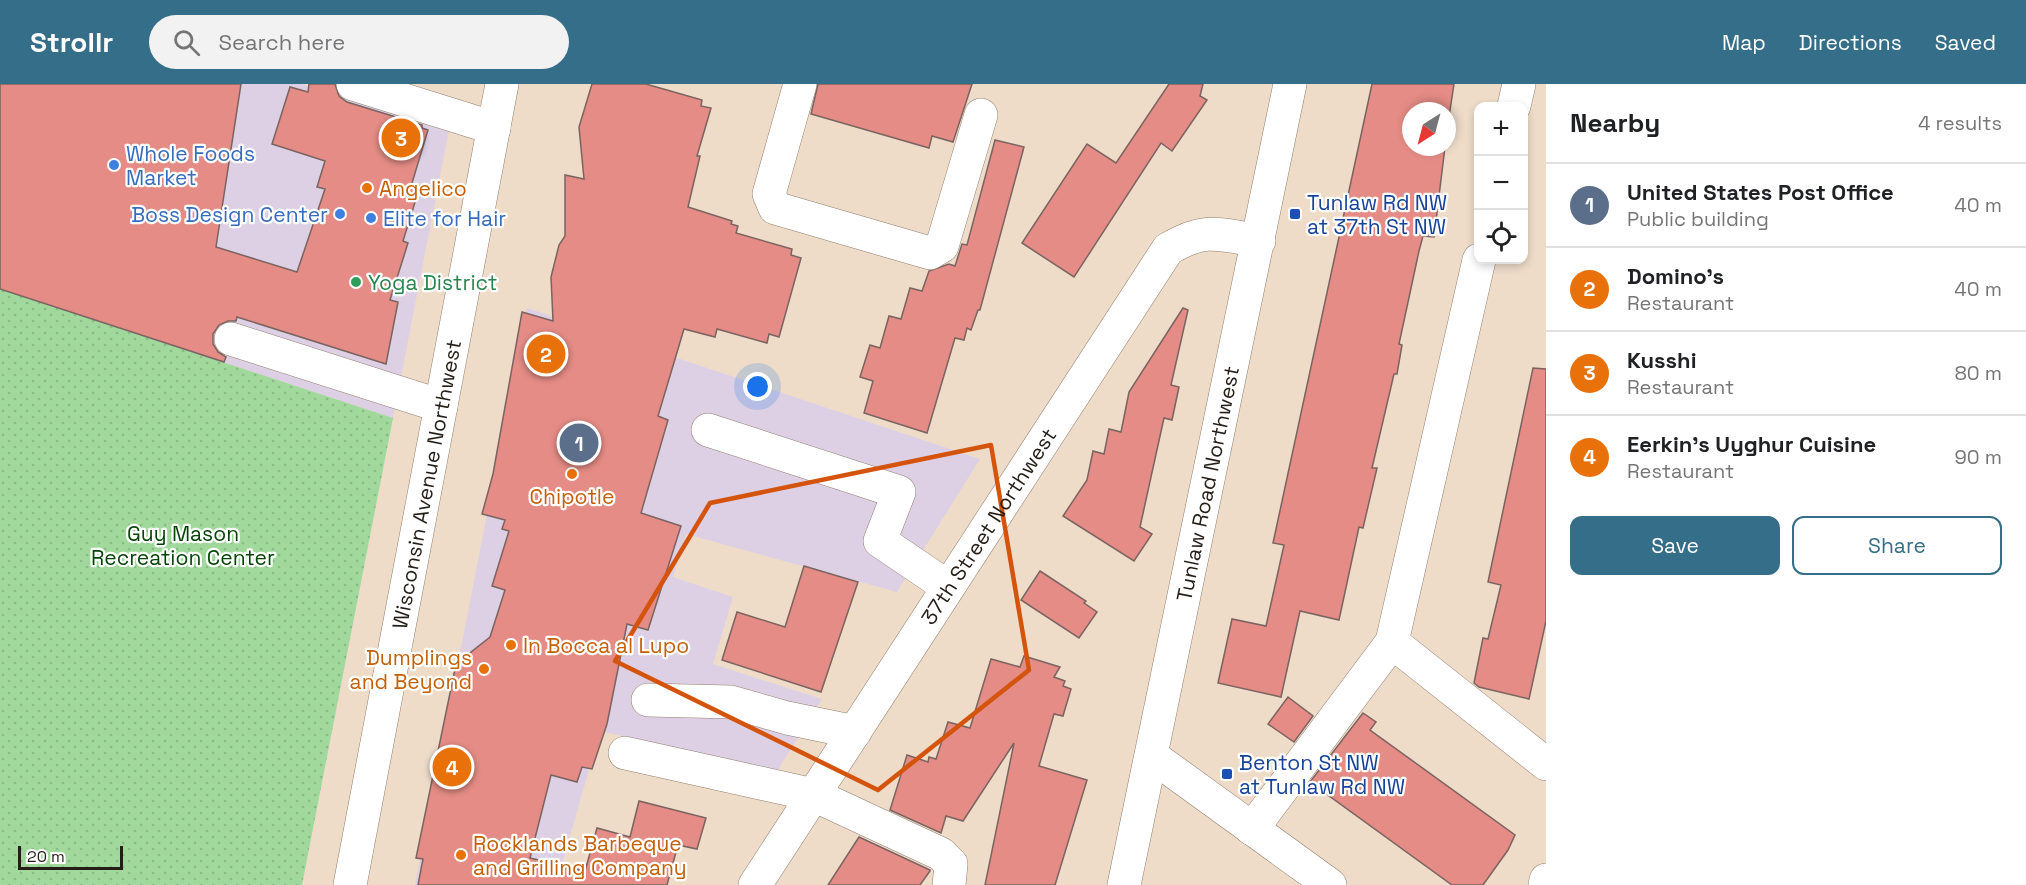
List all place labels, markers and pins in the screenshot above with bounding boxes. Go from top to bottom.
pin: 3 [382,116,420,160]
place label: Whole Foods Market [126,140,255,191]
marker: Whole Foods Market [107,158,121,172]
place label: Angelico [379,175,467,202]
marker: Angelico [360,181,374,195]
place label: Tunlaw Rd NW at 37th St NW [1307,189,1447,240]
place label: Boss Design Center [131,201,328,228]
place label: Elite for Hair [383,205,506,232]
marker: Boss Design Center [333,207,347,221]
marker: Tunlaw Rd NW at 37th St NW [1288,207,1302,221]
marker: Elite for Hair [364,211,378,225]
place label: Yoga District [368,269,497,296]
marker: Yoga District [349,275,363,289]
pin: 2 [526,332,566,376]
pin: 1 [560,420,598,466]
marker: Chipotle [565,467,579,481]
place label: Chipotle [530,483,614,510]
place label: In Bocca al Lupo [523,632,689,659]
marker: In Bocca al Lupo [504,638,518,652]
place label: Dumplings and Beyond [350,644,472,695]
marker: Dumplings and Beyond [477,662,491,676]
pin: 4 [432,744,472,790]
place label: Benton St NW at Tunlaw Rd NW [1239,749,1405,800]
marker: Benton St NW at Tunlaw Rd NW [1220,767,1234,781]
place label: Rocklands Barbeque and Grilling Company [473,830,687,881]
marker: Rocklands Barbeque and Grilling Company [454,848,468,862]

